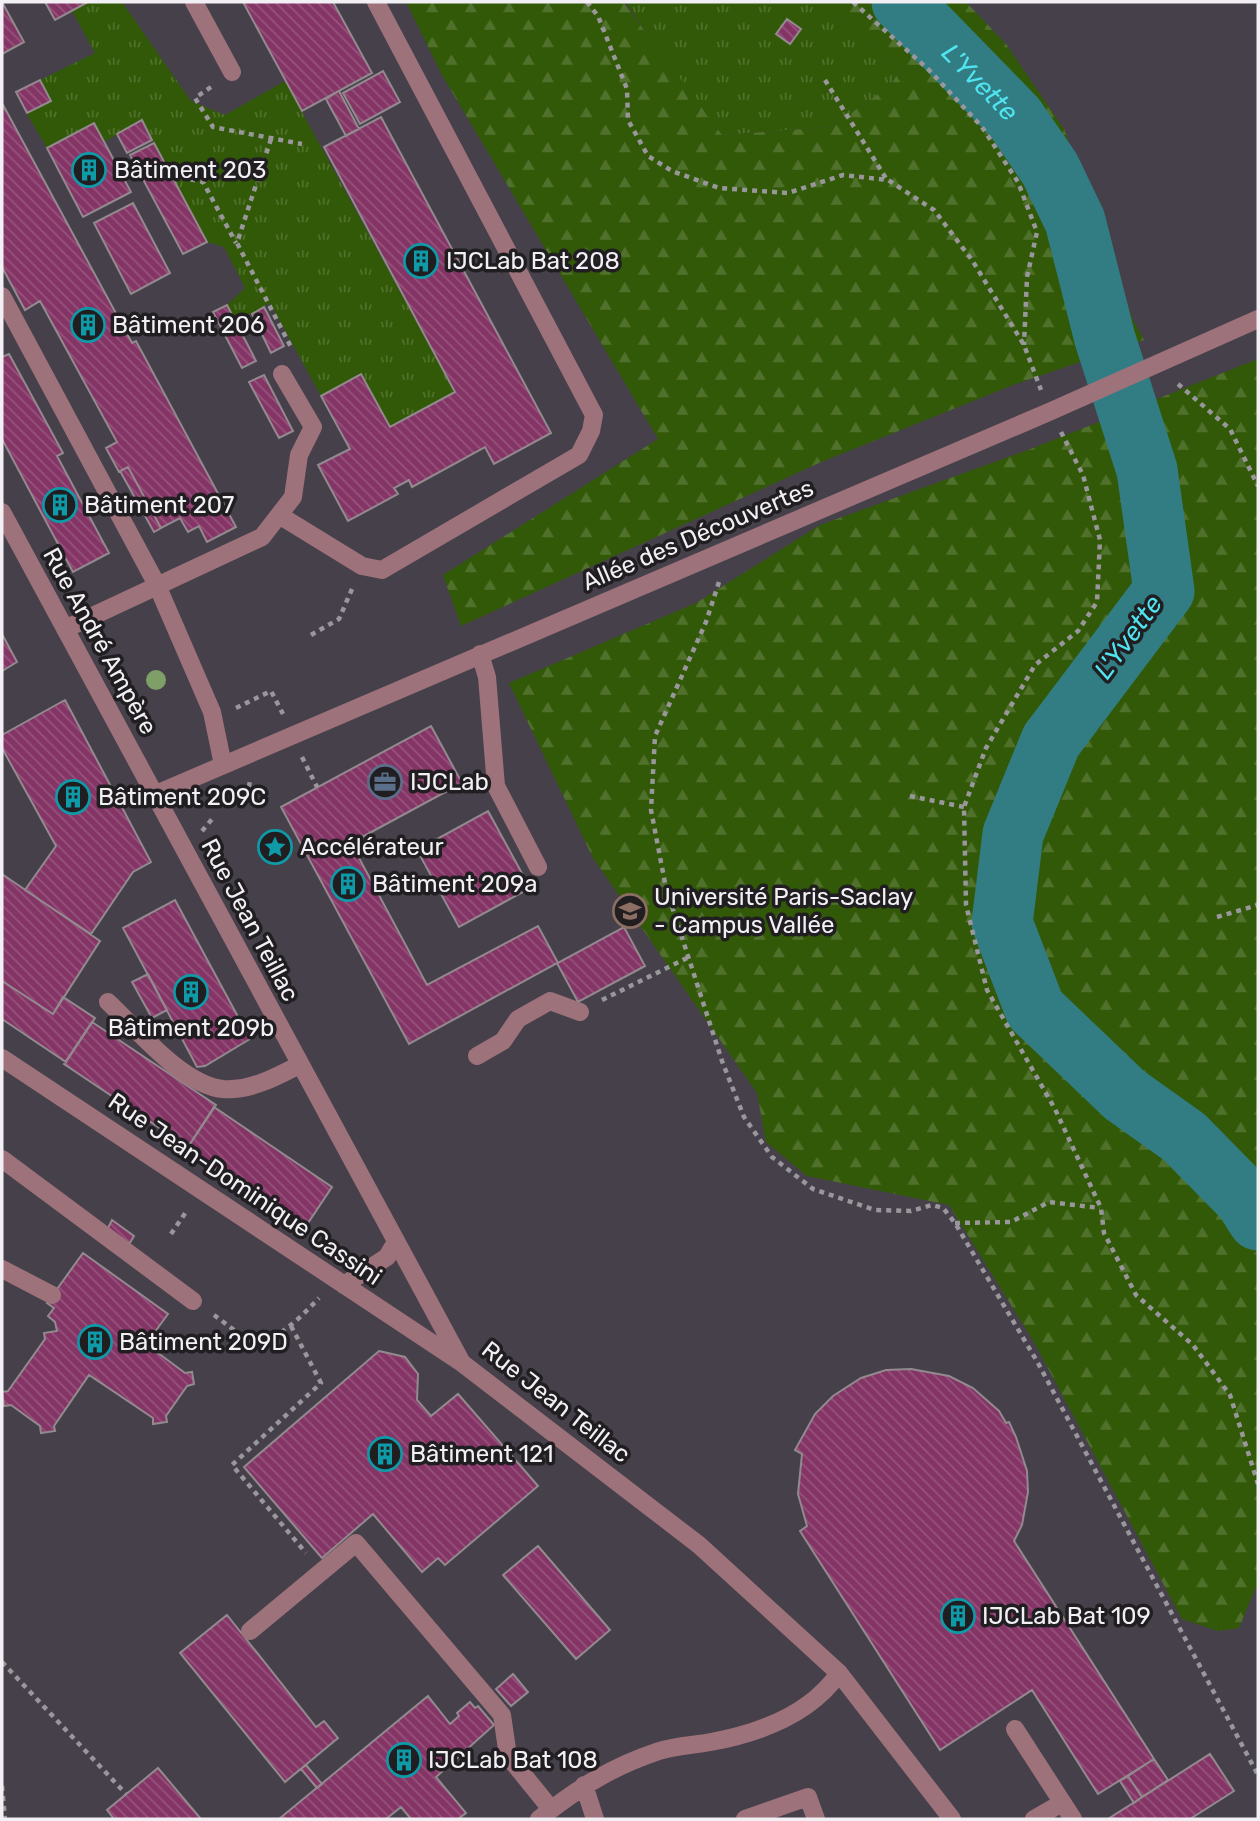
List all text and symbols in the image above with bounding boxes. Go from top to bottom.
water label: L'Yvette [935,38,1025,128]
building icon: Bâtiment 203 [70,151,108,189]
place label: Bâtiment 203 [114,156,267,184]
building icon: IJCLab Bat 208 [402,242,440,280]
place label: IJCLab Bat 208 [446,247,620,275]
building icon: Bâtiment 206 [69,306,107,344]
place label: Bâtiment 206 [112,311,265,339]
street label: Allée des Découvertes [578,474,818,596]
building icon: Bâtiment 207 [41,486,79,524]
place label: Bâtiment 207 [84,491,234,519]
street label: Rue André Ampère [37,543,163,739]
water label: L'Yvette [1088,589,1169,685]
office icon: IJCLab [366,763,404,801]
place label: IJCLab [410,768,489,796]
building icon: Bâtiment 209C [54,778,92,816]
place label: Bâtiment 209C [98,783,266,811]
place icon: Accélérateur [256,828,294,866]
place label: Accélérateur [300,833,444,861]
street label: Rue Jean Teillac [195,834,305,1006]
building icon: Bâtiment 209a [329,865,367,903]
place label: Bâtiment 209a [372,870,538,898]
place label: Université Paris-Saclay - Campus Vallée [654,883,913,939]
school or university icon: Université Paris-Saclay - Campus Vallée [611,892,649,930]
building icon: Bâtiment 209b [172,973,210,1011]
place label: Bâtiment 209b [108,1014,274,1042]
street label: Rue Jean-Dominique Cassini [103,1087,387,1291]
building icon: Bâtiment 209D [76,1323,114,1361]
place label: Bâtiment 209D [119,1328,288,1356]
street label: Rue Jean Teillac [476,1335,636,1469]
building icon: Bâtiment 121 [366,1435,404,1473]
place label: Bâtiment 121 [410,1440,553,1468]
building icon: IJCLab Bat 109 [939,1597,977,1635]
place label: IJCLab Bat 109 [982,1602,1151,1630]
building icon: IJCLab Bat 108 [385,1741,423,1779]
place label: IJCLab Bat 108 [428,1746,598,1774]

